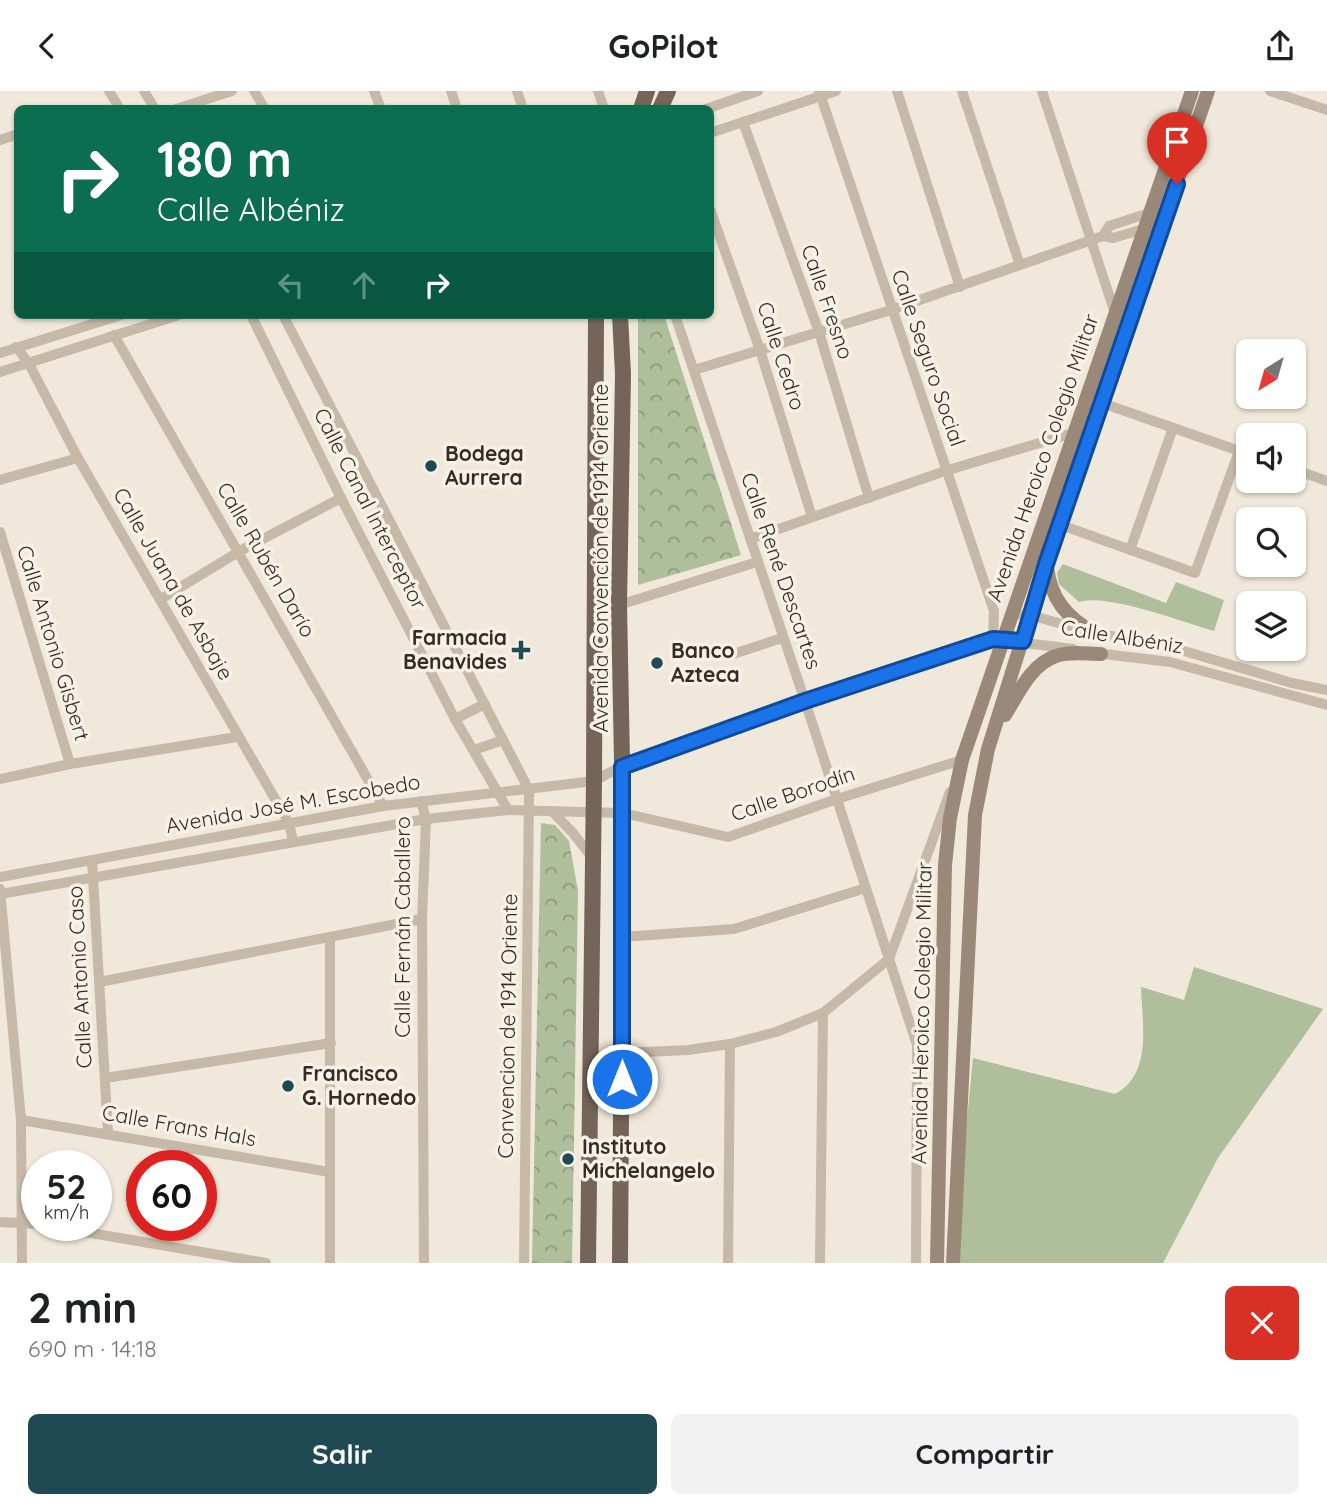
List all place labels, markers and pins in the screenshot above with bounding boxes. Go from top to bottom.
pin [1147,112,1207,184]
place label: Bodega Aurrera [445,440,524,490]
marker: Bodega Aurrera [423,458,439,474]
place label: Farmacia Benavides [403,624,507,674]
place label: Banco Azteca [671,637,740,687]
marker: Farmacia Benavides [513,642,529,658]
marker: Banco Azteca [649,655,665,671]
place label: Francisco G. Hornedo [302,1060,416,1110]
marker: Francisco G. Hornedo [280,1078,296,1094]
place label: Instituto Michelangelo [582,1133,715,1183]
marker: Instituto Michelangelo [560,1151,576,1167]

